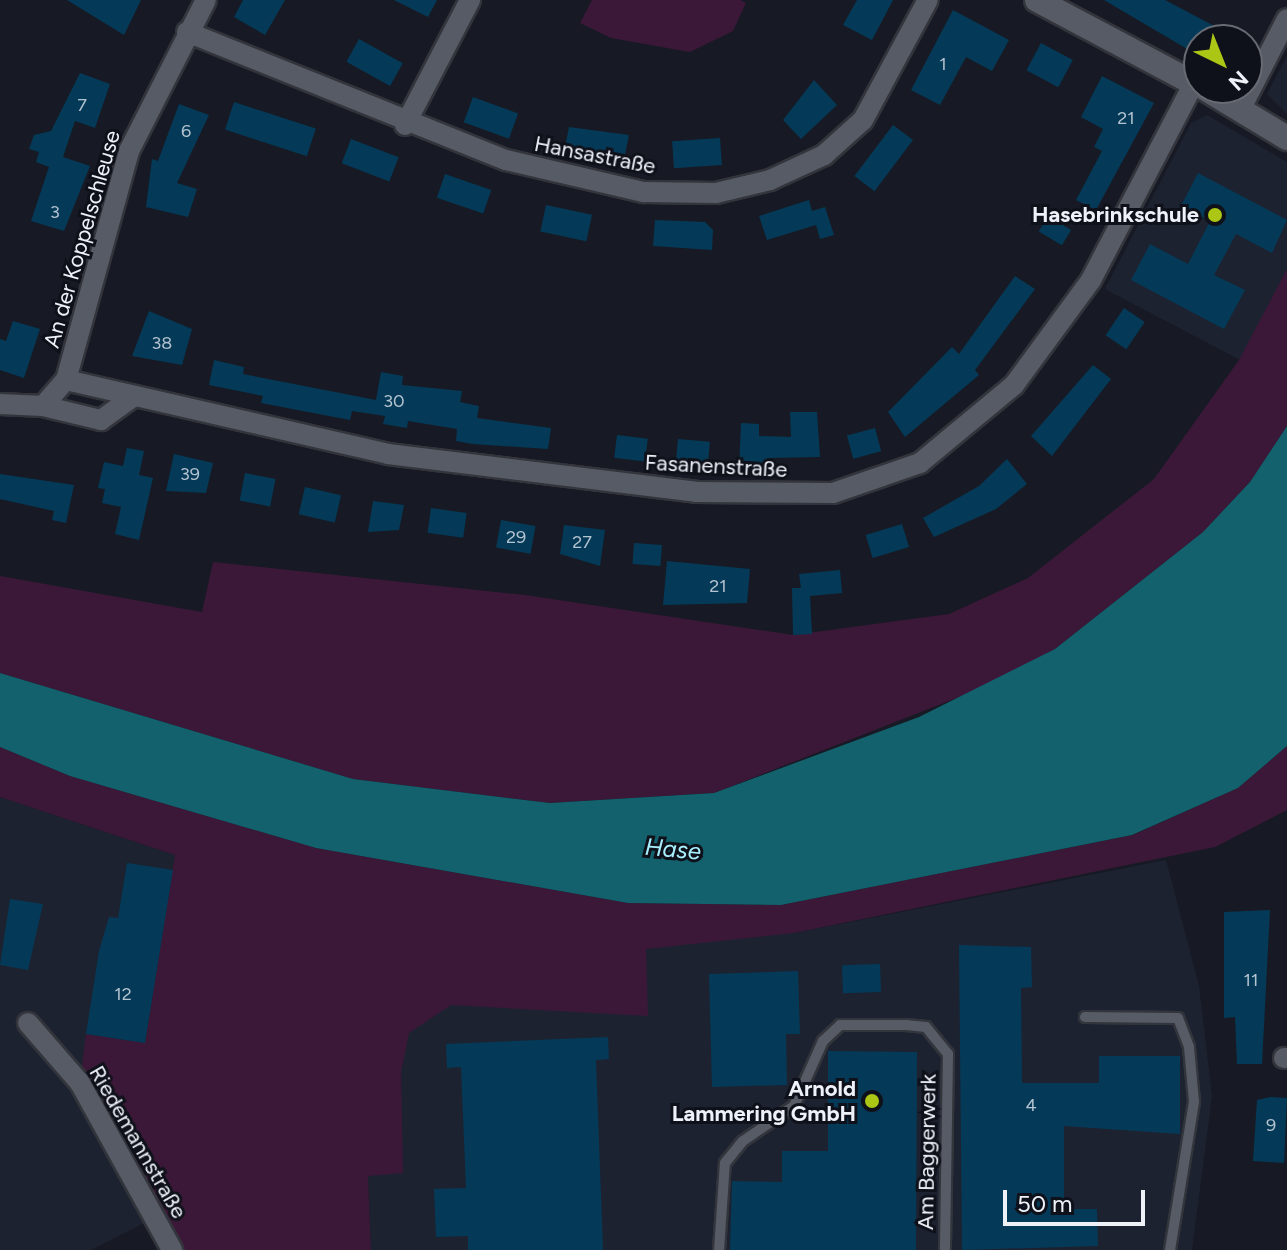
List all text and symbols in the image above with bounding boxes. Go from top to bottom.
north arrow [1183,24,1263,104]
house number: 1 [939,53,947,75]
text: N [1223,65,1254,96]
house number: 7 [77,94,87,116]
house number: 21 [1117,107,1135,129]
house number: 6 [181,120,191,142]
street label: An der Koppelschleuse [38,127,126,351]
street label: Hansastraße [532,130,658,180]
house number: 3 [50,201,60,223]
place label: Hasebrinkschule [1032,202,1199,228]
marker: Hasebrinkschule [1206,206,1224,224]
house number: 38 [152,332,172,354]
house number: 30 [383,390,405,412]
street label: Fasanenstraße [644,449,788,483]
house number: 39 [180,463,200,485]
house number: 29 [506,526,526,548]
house number: 27 [572,531,592,553]
house number: 21 [709,575,727,597]
water label: Hase [644,832,702,866]
house number: 11 [1244,969,1258,991]
house number: 12 [114,983,132,1005]
street label: Riedemannstraße [84,1061,192,1223]
street label: Am Baggerwerk [912,1074,942,1230]
place label: Arnold Lammering GmbH [672,1075,856,1126]
marker: Arnold Lammering GmbH [863,1092,881,1110]
house number: 4 [1025,1094,1037,1116]
house number: 9 [1266,1114,1276,1136]
scale bar [1007,1174,1149,1224]
text: 50 m [1017,1189,1073,1218]

